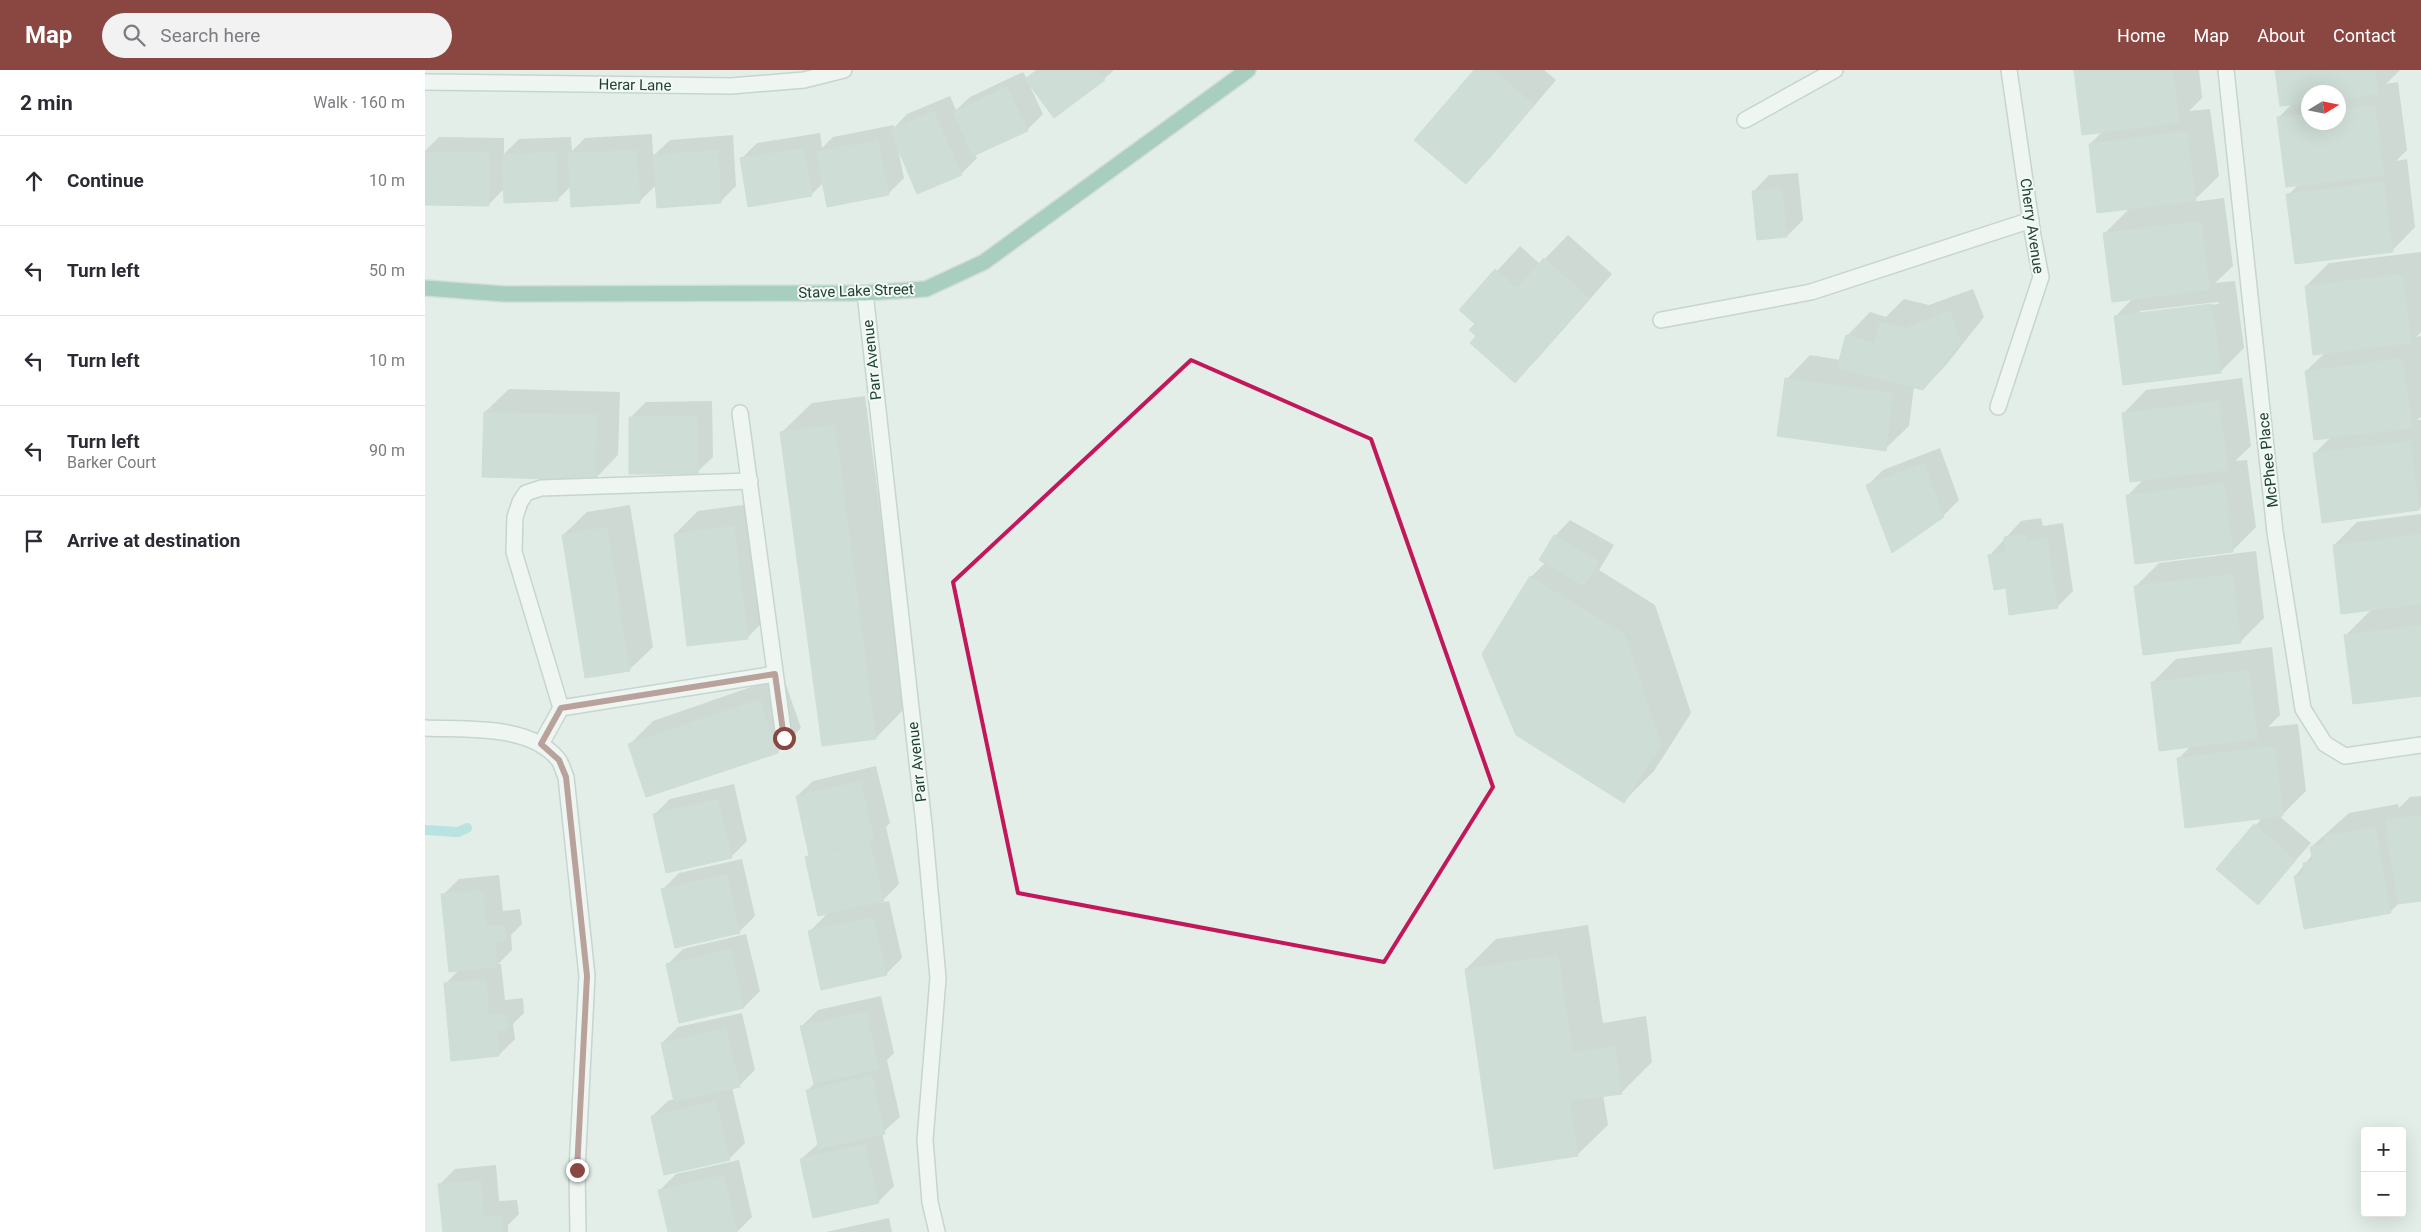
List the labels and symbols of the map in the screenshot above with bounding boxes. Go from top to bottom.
street label: Herar Lane [598,75,672,95]
north arrow [2301,85,2346,130]
street label: Cherry Avenue [2016,177,2048,275]
street label: Stave Lake Street [798,280,914,302]
street label: Parr Avenue [859,319,885,401]
street label: McPhee Place [2254,412,2282,508]
street label: Parr Avenue [904,721,930,803]
route start [773,727,796,750]
route end [566,1159,589,1182]

